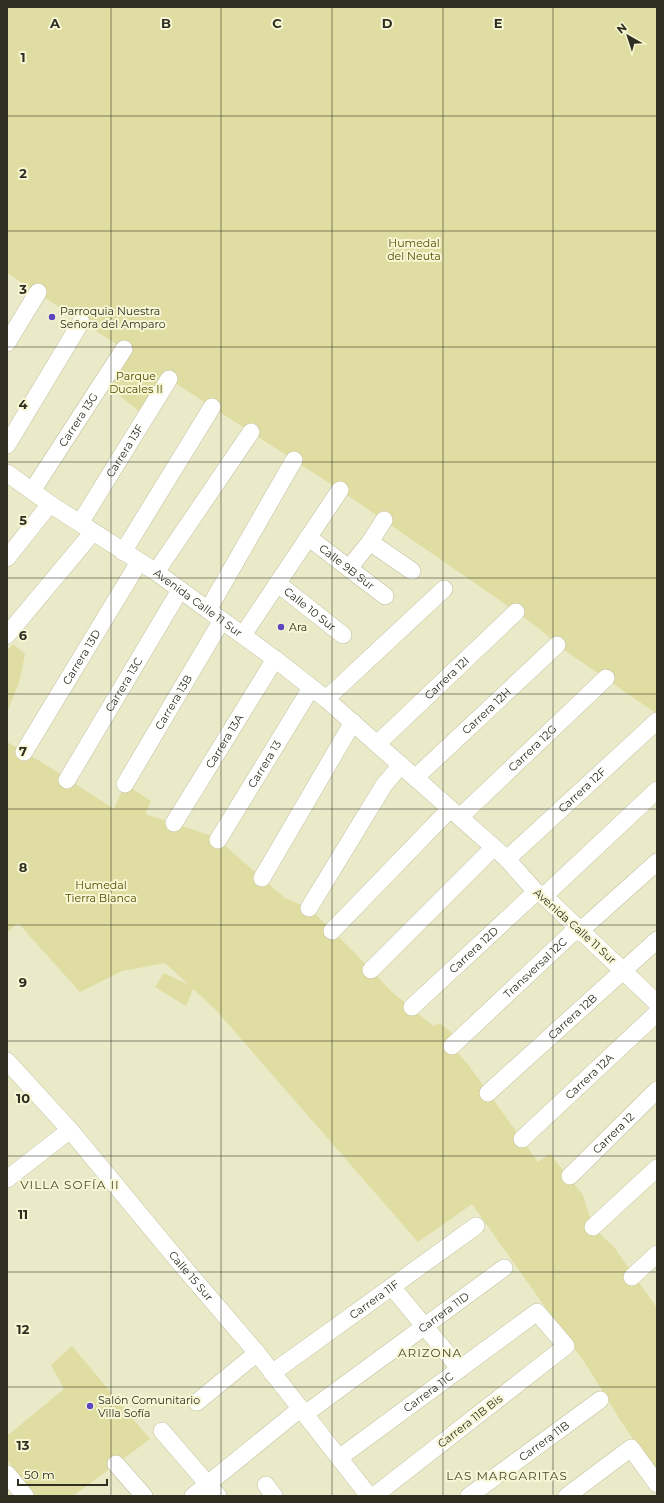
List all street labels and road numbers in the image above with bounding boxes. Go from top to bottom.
street label: Carrera 13G [56,390,101,449]
street label: Carrera 13F [103,421,146,480]
street label: Calle 9B Sur [316,541,377,592]
street label: Avenida Calle 11 Sur [151,566,245,640]
street label: Calle 10 Sur [281,584,339,634]
street label: Carrera 13D [59,627,104,687]
street label: Carrera 12I [421,653,472,702]
street label: Carrera 13C [102,655,145,714]
street label: Carrera 13B [152,672,195,732]
street label: Carrera 12H [459,685,514,737]
street label: Carrera 13A [202,712,246,771]
street label: Carrera 12G [505,722,560,774]
street label: Carrera 13 [245,738,284,790]
street label: Carrera 12F [555,764,609,815]
street label: Avenida Calle 11 Sur [531,885,619,967]
street label: Carrera 12D [446,924,501,976]
street label: Transversal 12C [500,935,570,1001]
street label: Carrera 12B [545,991,600,1042]
street label: Carrera 12A [562,1050,616,1102]
street label: Carrera 12 [590,1109,637,1157]
street label: Calle 15 Sur [166,1248,216,1304]
street label: Carrera 11F [347,1277,402,1322]
street label: Carrera 11D [415,1289,472,1336]
street label: Carrera 11C [401,1369,456,1415]
street label: Carrera 11B Bis [435,1391,506,1451]
street label: Carrera 11B [516,1418,572,1464]

